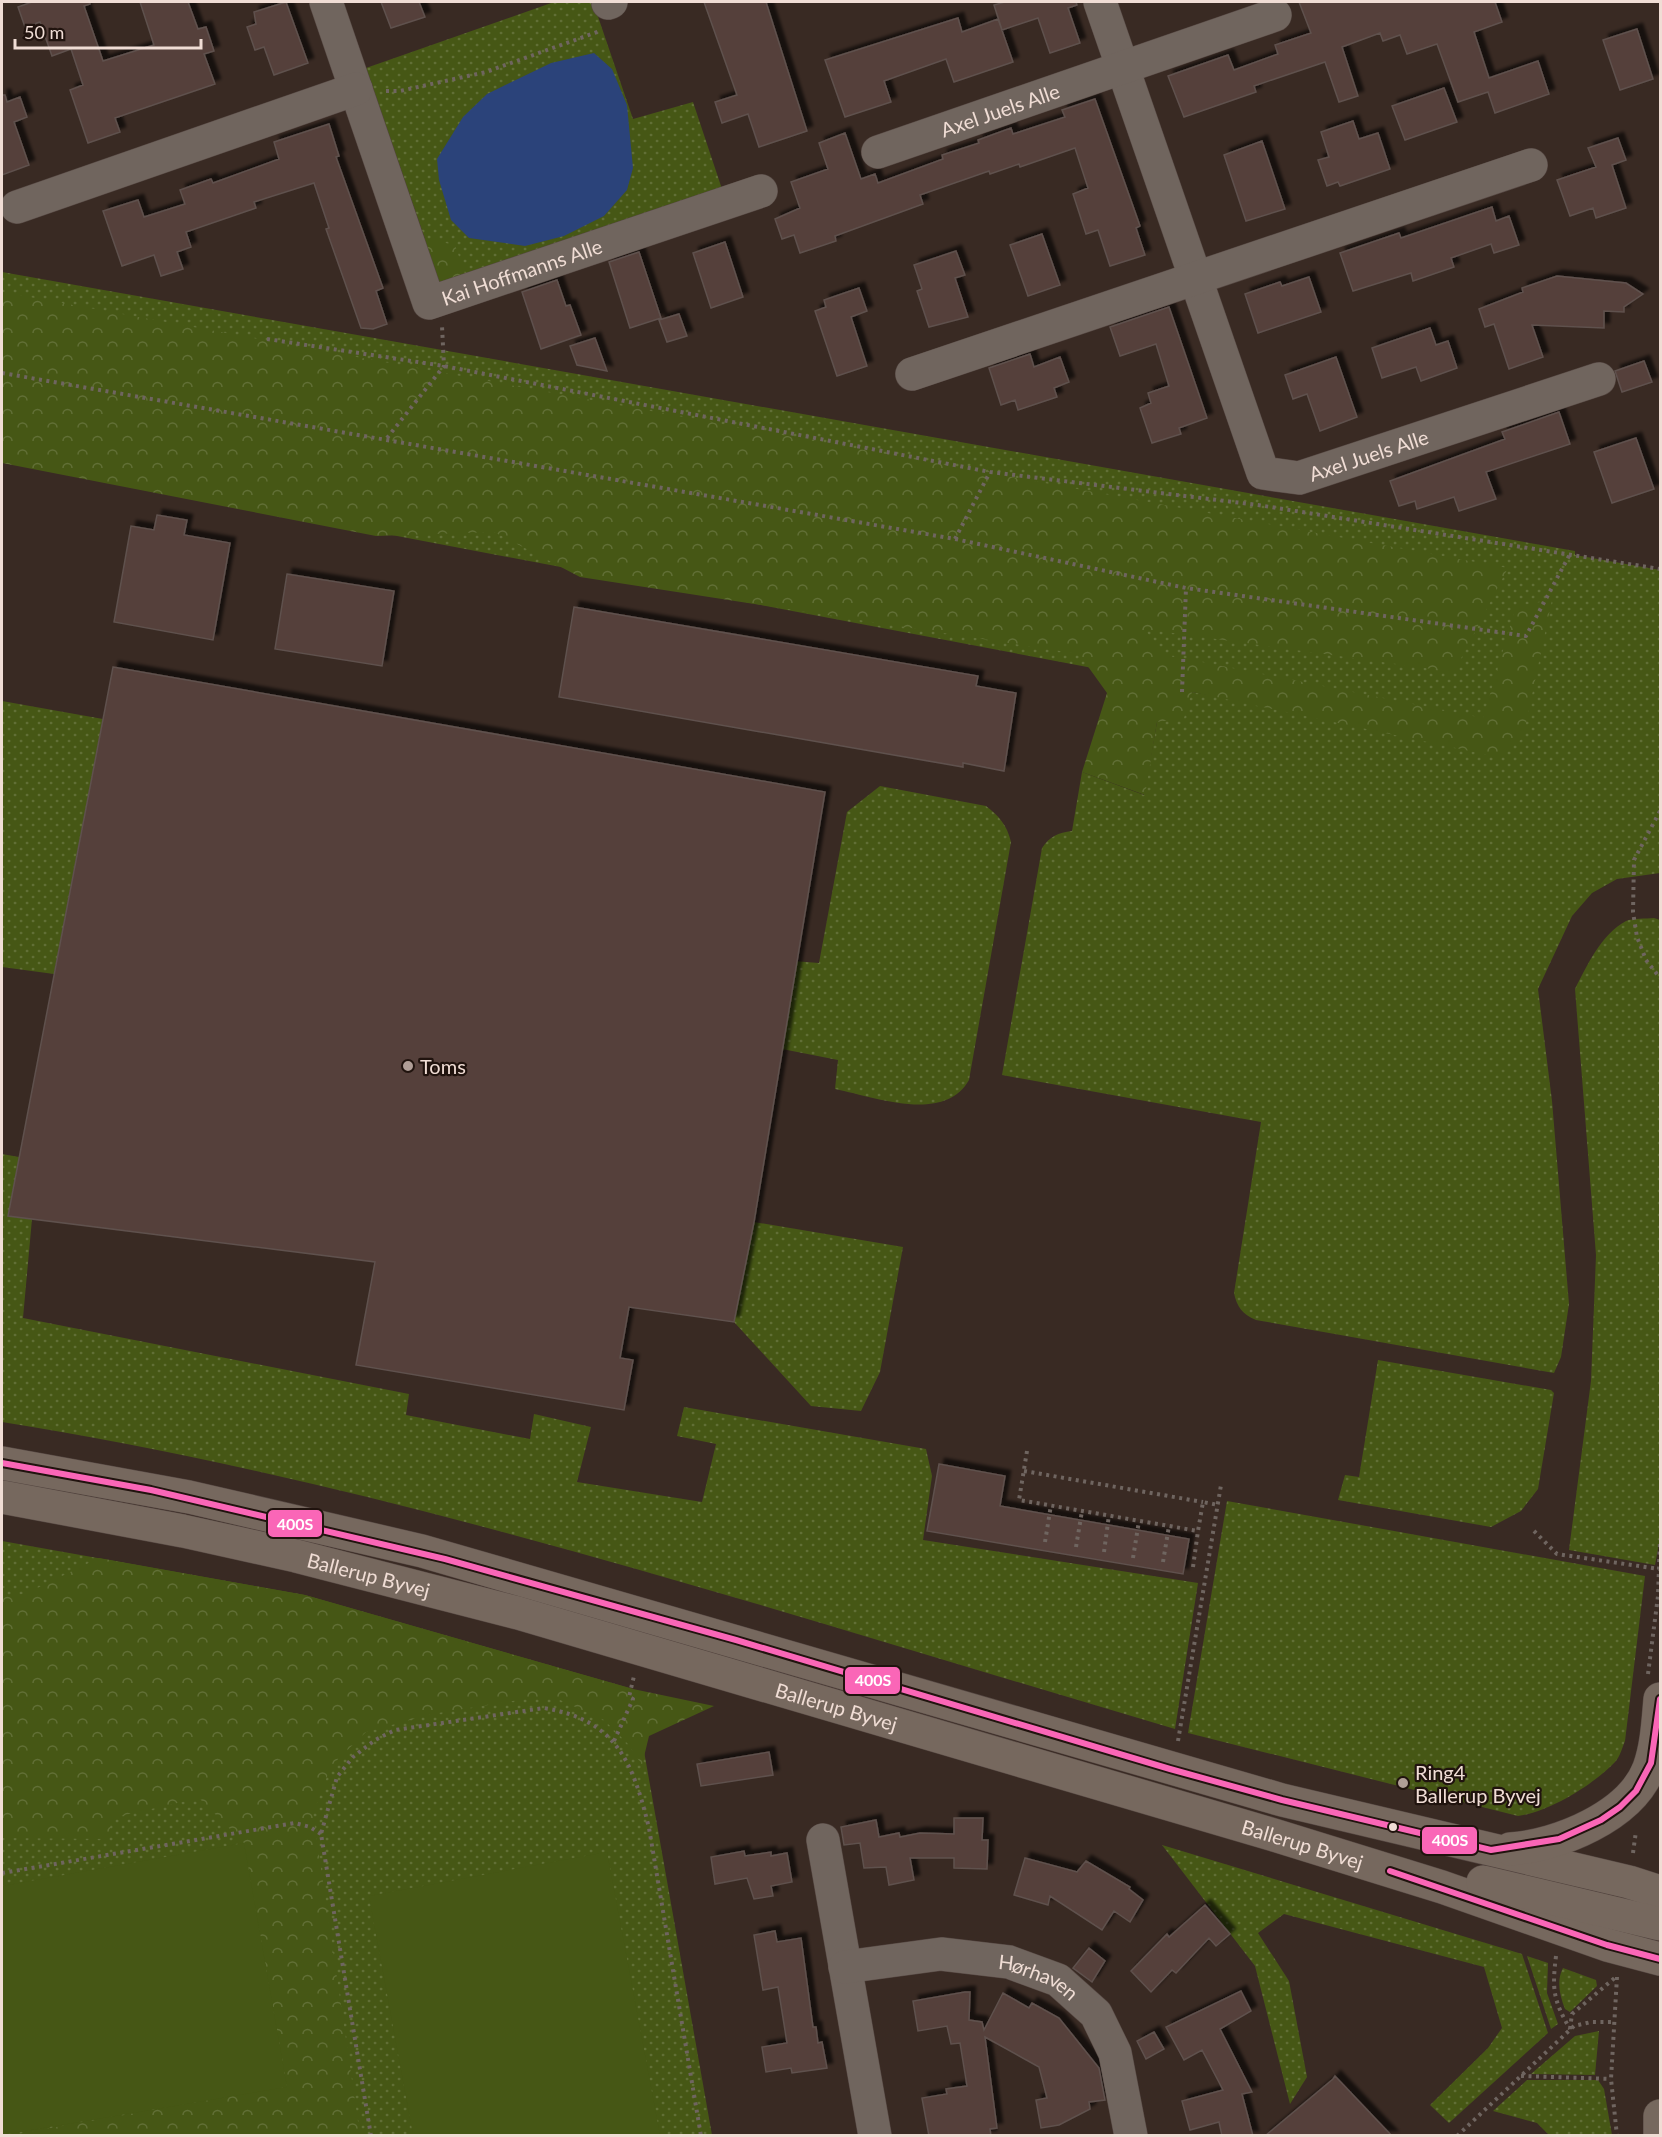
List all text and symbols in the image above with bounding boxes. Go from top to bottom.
scale bar [15,12,201,50]
text: 50 m [24,21,64,43]
street label: Axel Juels Alle [937,78,1063,142]
street label: Kai Hoffmanns Alle [438,234,605,310]
street label: Axel Juels Alle [1306,424,1431,486]
place label: Toms [420,1054,466,1078]
marker: Toms [401,1059,415,1073]
line badge: 400S [267,1509,323,1538]
text: 400S [277,1514,314,1533]
street label: Ballerup Byvej [305,1547,433,1602]
line badge: 400S [844,1666,901,1695]
text: 400S [855,1670,892,1689]
street label: Ballerup Byvej [773,1677,900,1736]
place label: Ring4 Ballerup Byvej [1415,1760,1541,1807]
marker: Ring4 Ballerup Byvej [1396,1776,1410,1790]
street label: Ballerup Byvej [1239,1814,1366,1874]
unlabelled marker [1387,1821,1399,1833]
line badge: 400S [1421,1826,1478,1855]
text: 400S [1432,1830,1469,1849]
street label: Hørhaven [997,1949,1084,2005]

